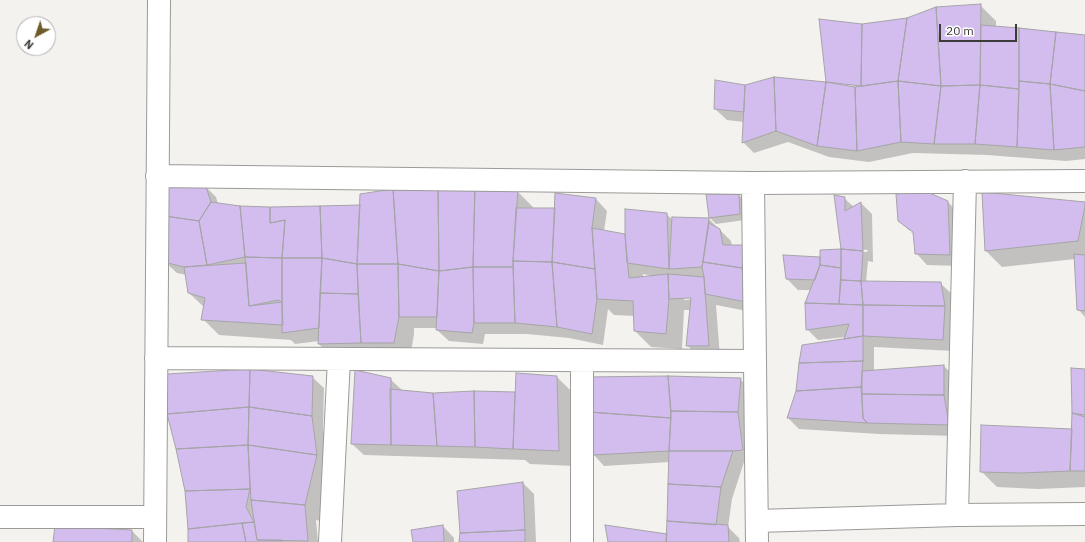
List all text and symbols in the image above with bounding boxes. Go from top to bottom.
north arrow [16,16,56,56]
scale bar [941,16,1019,42]
text: 20 m [946,23,974,38]
text: N [21,37,36,52]

